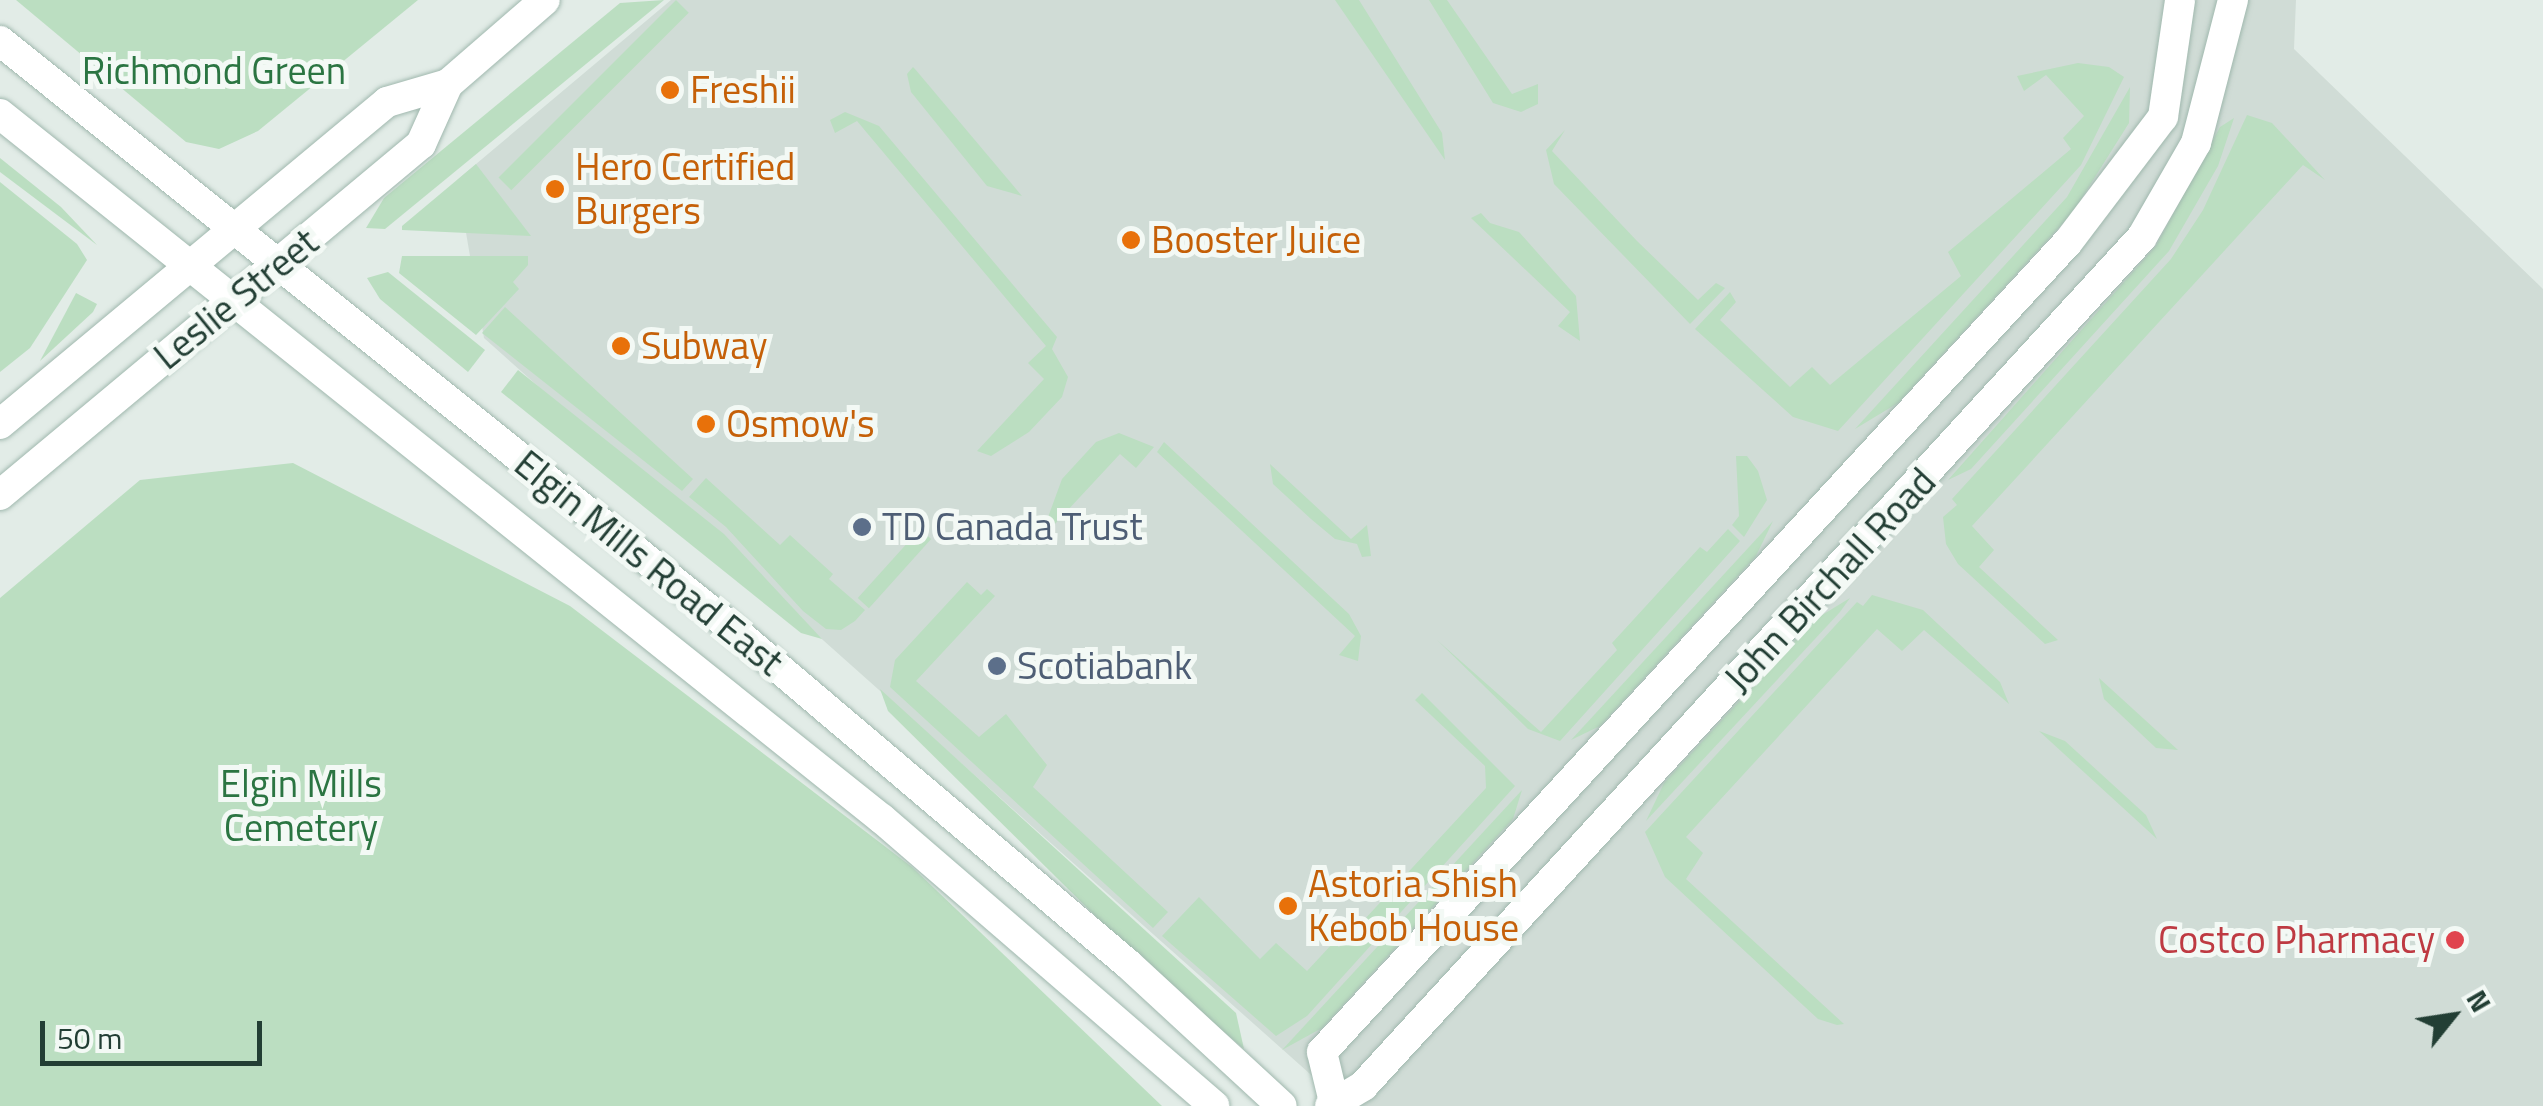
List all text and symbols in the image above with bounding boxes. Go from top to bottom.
park label: Richmond Green [82,48,346,94]
place label: Freshii [690,67,796,113]
marker: Freshii [659,79,681,101]
place label: Hero Certified Burgers [575,144,795,233]
marker: Hero Certified Burgers [544,178,566,200]
place label: Booster Juice [1151,217,1361,263]
street label: Leslie Street [145,219,327,379]
marker: Booster Juice [1120,229,1142,251]
place label: Subway [641,323,768,369]
marker: Subway [610,335,632,357]
place label: Osmow's [726,401,875,447]
marker: Osmow's [695,413,717,435]
street label: Elgin Mills Road East [506,441,792,685]
street label: John Birchall Road [1715,459,1945,701]
place label: TD Canada Trust [882,504,1143,550]
marker: TD Canada Trust [851,516,873,538]
place label: Scotiabank [1017,643,1192,689]
marker: Scotiabank [986,655,1008,677]
park label: Elgin Mills Cemetery [220,761,382,851]
place label: Astoria Shish Kebob House [1308,861,1519,951]
marker: Astoria Shish Kebob House [1277,895,1299,917]
place label: Costco Pharmacy [2158,917,2435,963]
marker: Costco Pharmacy [2444,929,2466,951]
north arrow [2403,966,2503,1066]
text: N [2456,982,2503,1020]
scale bar [45,1001,268,1063]
text: 50 m [57,1015,122,1061]

